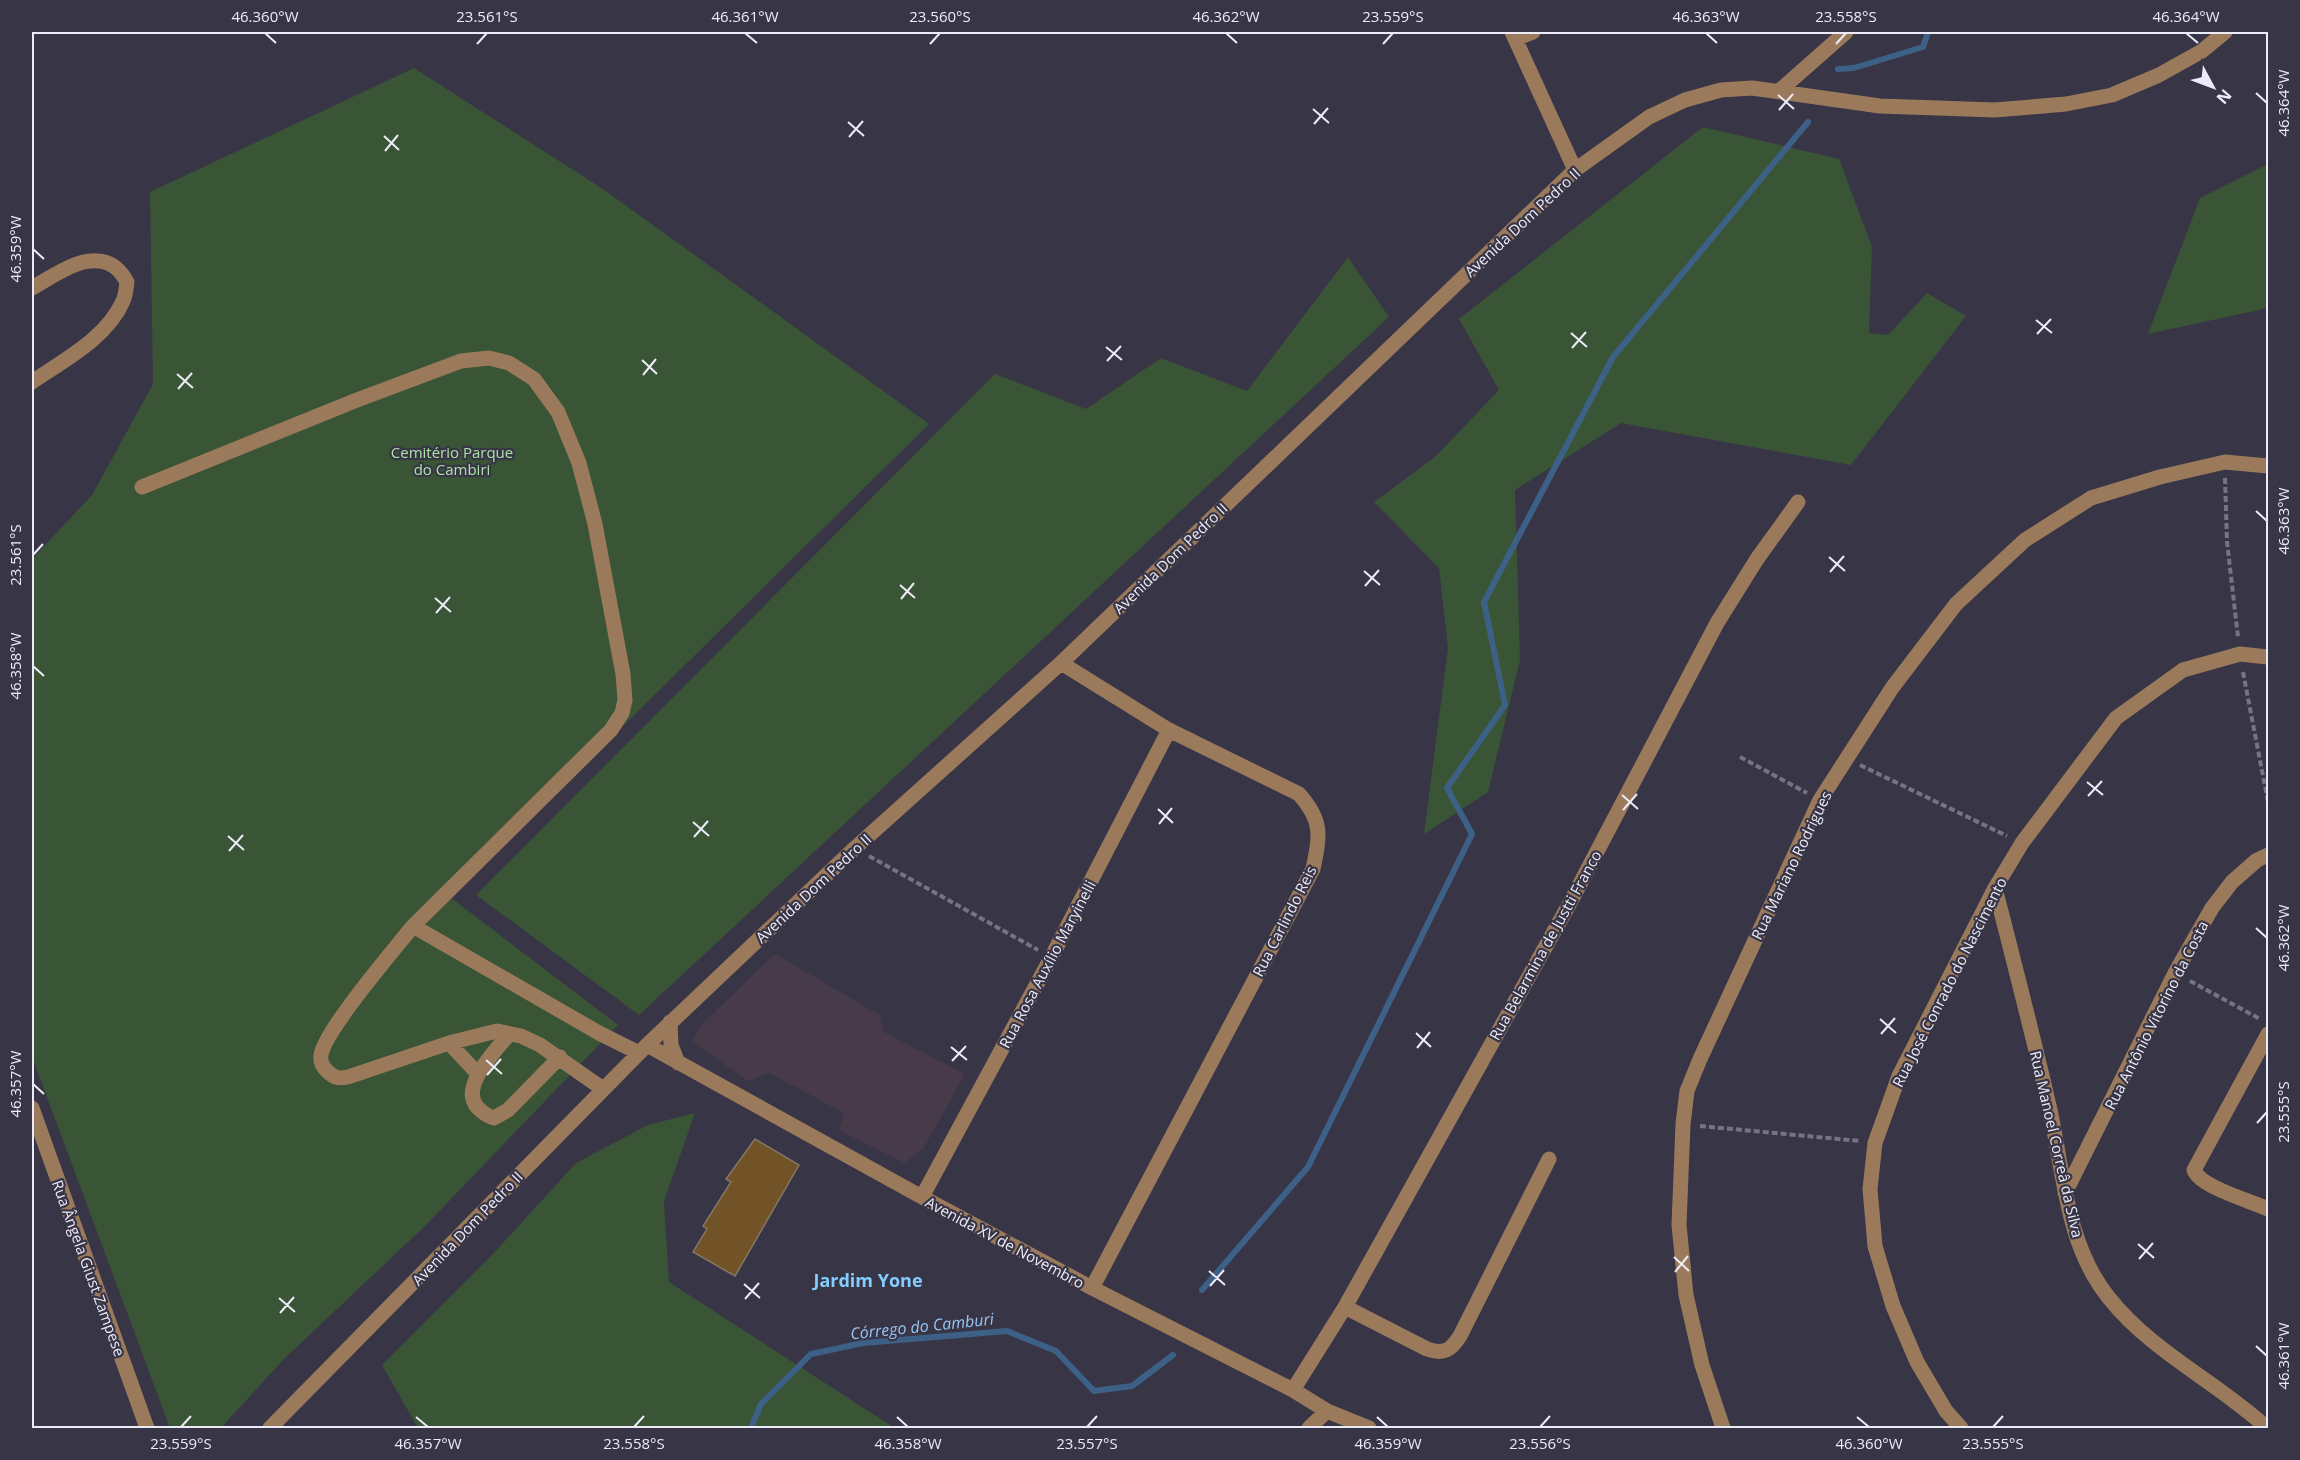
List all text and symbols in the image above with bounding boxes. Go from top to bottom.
text: 46.360°W [231,6,299,26]
text: 23.561°S [456,6,518,26]
text: 46.361°W [711,6,779,26]
text: 23.560°S [909,6,971,26]
text: 46.362°W [1192,6,1260,26]
text: 23.559°S [1362,6,1424,26]
text: 46.363°W [1672,6,1740,26]
text: 23.558°S [1815,6,1877,26]
text: 46.364°W [2152,6,2220,26]
north arrow [2183,57,2243,117]
text: 46.364°W [2273,69,2293,137]
text: N [2212,85,2237,109]
street label: Avenida Dom Pedro II [1460,163,1584,281]
text: 46.359°W [5,215,25,283]
park label: Cemitério Parque do Cambiri [391,442,513,479]
text: 46.363°W [2273,487,2293,555]
street label: Avenida Dom Pedro II [1109,498,1231,618]
text: 23.561°S [5,524,25,586]
text: 46.358°W [5,632,25,700]
street label: Rua Mariano Rodrigues [1746,787,1836,943]
street label: Avenida Dom Pedro II [751,829,875,947]
street label: Rua Belarmina de Justti Franco [1484,847,1606,1043]
street label: Rua Carlindo Reis [1247,862,1321,980]
street label: Rua José Conrado do Nascimento [1887,874,2011,1090]
street label: Rua Rosa Auxílio Maryinelli [994,877,1100,1051]
text: 46.362°W [2273,904,2293,972]
street label: Rua Antônio Vitorino da Costa [2100,917,2212,1113]
street label: Rua Manoel Correâ da Silva [2026,1049,2088,1239]
text: 46.357°W [5,1050,25,1118]
text: 23.555°S [2273,1081,2293,1143]
street label: Avenida Dom Pedro II [407,1167,527,1289]
street label: Rua Ângela Giust Zampese [48,1177,130,1359]
street label: Avenida XV de Novembro [922,1192,1088,1292]
district label: Jardim Yone [811,1268,923,1292]
water label: Córrego do Camburi [849,1307,996,1344]
text: 46.361°W [2273,1322,2293,1390]
text: 23.559°S [150,1433,212,1453]
text: 46.357°W [394,1433,462,1453]
text: 23.558°S [603,1433,665,1453]
text: 46.358°W [874,1433,942,1453]
text: 23.557°S [1056,1433,1118,1453]
text: 46.359°W [1354,1433,1422,1453]
text: 23.556°S [1509,1433,1571,1453]
text: 46.360°W [1835,1433,1903,1453]
text: 23.555°S [1962,1433,2024,1453]

